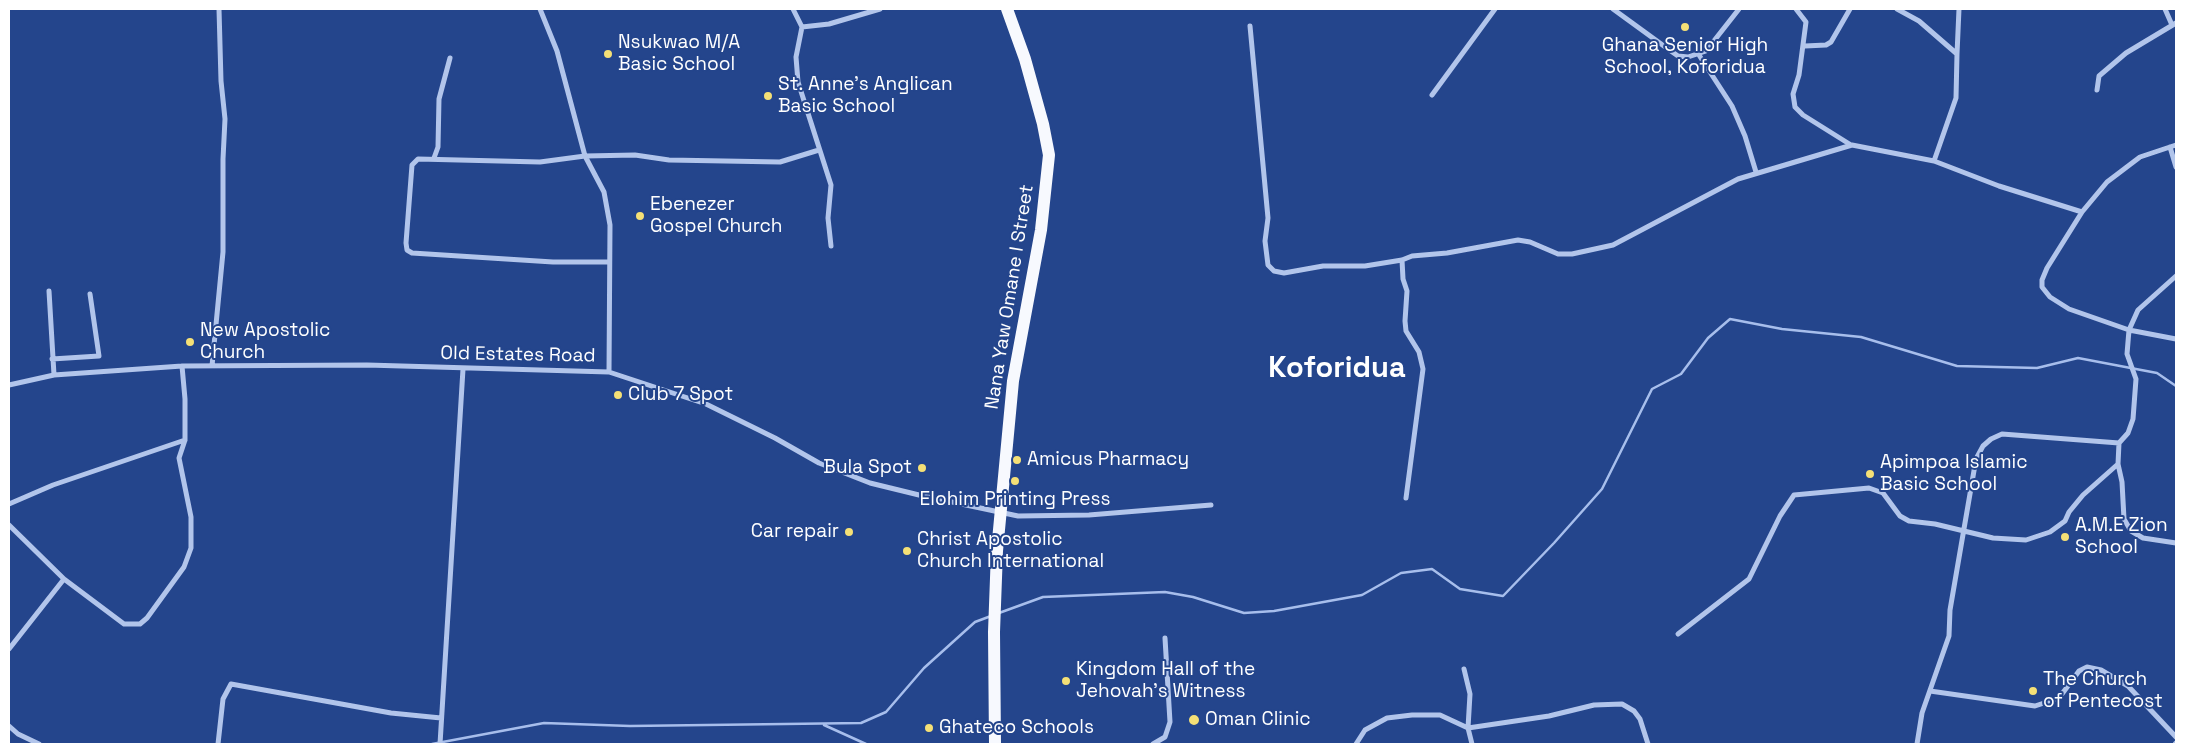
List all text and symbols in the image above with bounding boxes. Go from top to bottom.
marker: Ghana Senior High School, Koforidua [1679,21,1691,33]
place label: Nsukwao M/A Basic School [618,32,740,76]
place label: Ghana Senior High School, Koforidua [1602,35,1768,79]
marker: Nsukwao M/A Basic School [602,48,614,60]
place label: St. Anne's Anglican Basic School [778,74,953,118]
marker: St. Anne's Anglican Basic School [762,90,774,102]
street label: Nana Yaw Omane I Street [981,183,1039,411]
place label: Ebenezer Gospel Church [650,194,782,238]
marker: Ebenezer Gospel Church [634,210,646,222]
place label: New Apostolic Church [200,320,330,364]
marker: New Apostolic Church [184,336,196,348]
street label: Old Estates Road [440,342,596,368]
district label: Koforidua [1268,352,1406,386]
place label: Club 7 Spot [628,384,733,406]
marker: Club 7 Spot [612,389,624,401]
place label: Amicus Pharmacy [1027,449,1189,471]
place label: Apimpoa Islamic Basic School [1880,452,2028,496]
marker: Amicus Pharmacy [1011,454,1023,466]
place label: Bula Spot [823,457,912,479]
marker: Bula Spot [916,462,928,474]
marker: Apimpoa Islamic Basic School [1864,468,1876,480]
marker: Elohim Printing Press [1009,475,1021,487]
place label: Elohim Printing Press [920,489,1110,511]
place label: A.M.E Zion School [2075,515,2168,559]
place label: Car repair [751,521,839,543]
marker: Car repair [843,526,855,538]
place label: Christ Apostolic Church International [917,529,1104,573]
marker: A.M.E Zion School [2059,531,2071,543]
marker: Christ Apostolic Church International [901,545,913,557]
place label: Kingdom Hall of the Jehovah's Witness [1076,659,1255,703]
place label: The Church of Pentecost [2043,669,2163,713]
marker: Kingdom Hall of the Jehovah's Witness [1060,675,1072,687]
marker: The Church of Pentecost [2027,685,2039,697]
place label: Oman Clinic [1205,709,1311,731]
marker: Oman Clinic [1187,713,1201,727]
place label: Ghateco Schools [939,717,1094,739]
marker: Ghateco Schools [923,722,935,734]

